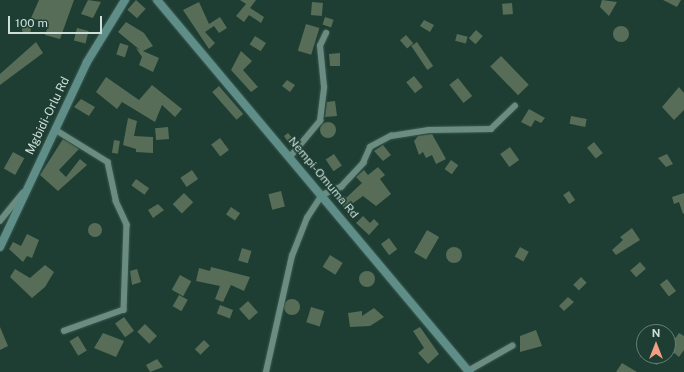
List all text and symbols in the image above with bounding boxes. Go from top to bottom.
scale bar [10,8,104,34]
text: 100 m [15,16,48,30]
street label: Mgbidi-Orlu Rd [23,75,73,157]
street label: Nempi-Omuma Rd [285,134,361,222]
north arrow [636,324,676,364]
text: N [652,327,660,339]

